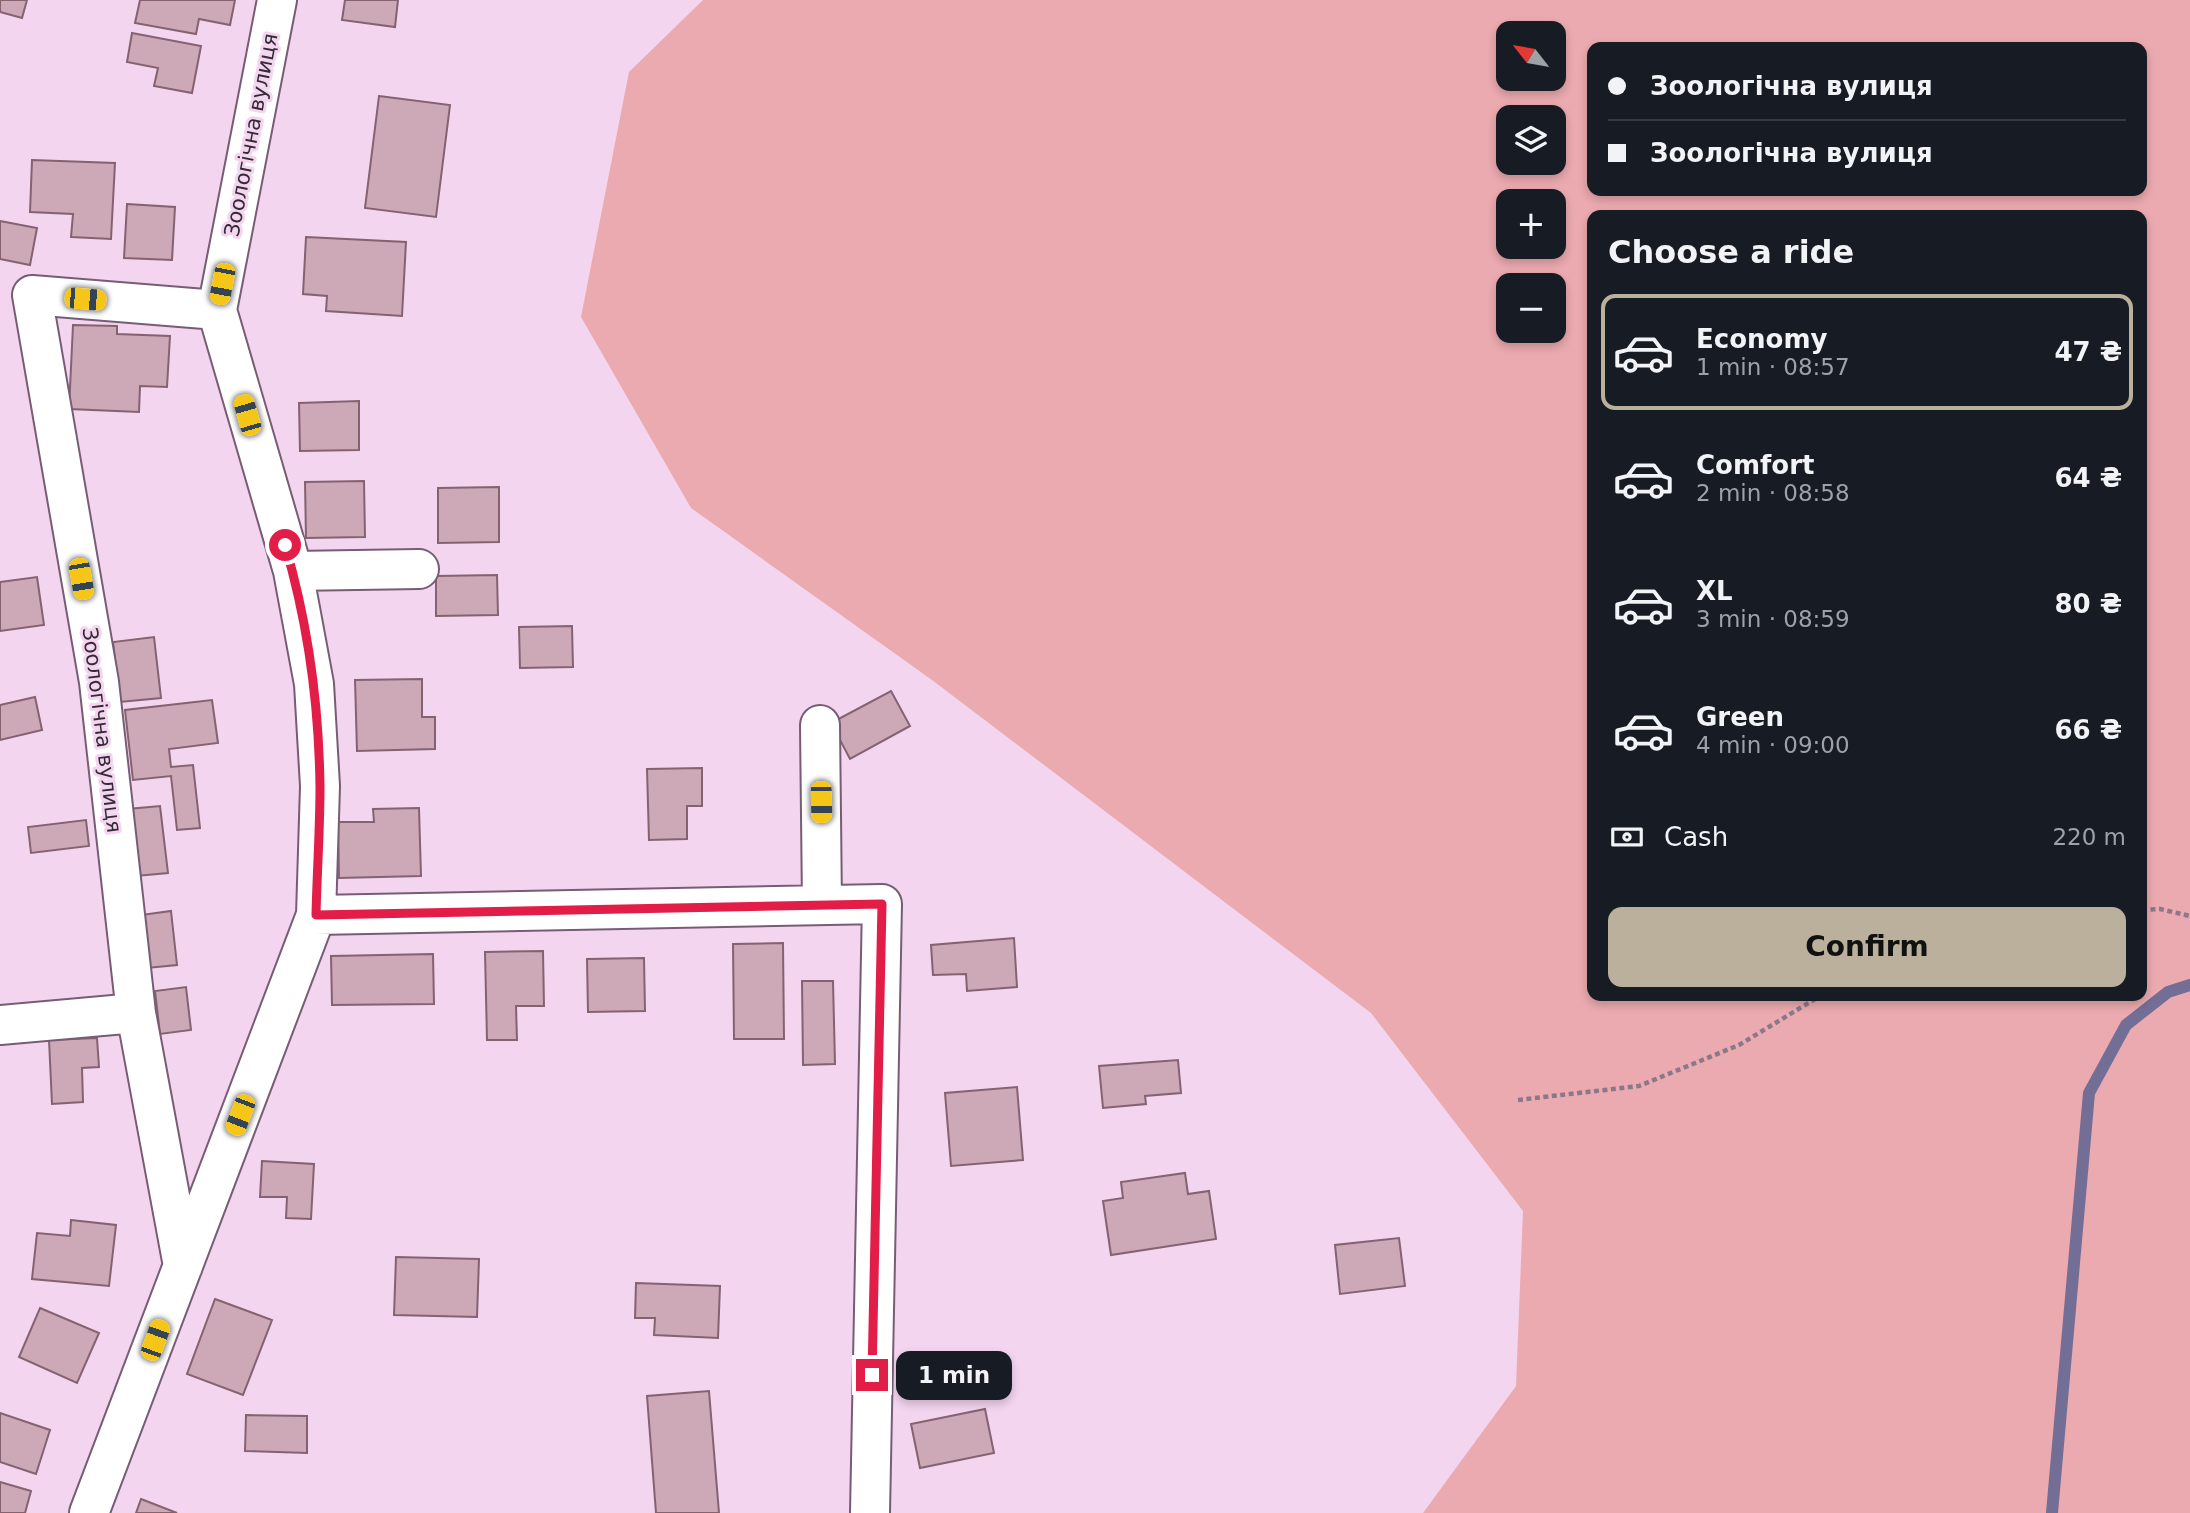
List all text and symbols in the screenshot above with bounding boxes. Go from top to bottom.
north arrow [1496,21,1566,91]
map controls [1496,21,1566,343]
street label: Зоологічна вулиця [219,31,283,239]
text: Зоологічна вулиця [1650,71,1933,101]
button: layers [1496,105,1566,175]
text: Зоологічна вулиця [1650,138,1933,168]
button: + [1496,189,1566,259]
text: Choose a ride [1608,233,1854,271]
car [208,261,237,307]
button: − [1496,273,1566,343]
car [64,287,107,311]
icon: car [1612,321,1675,384]
text: Economy [1696,324,1827,354]
text: 47 ₴ [2054,337,2122,367]
text: 1 min · 08:57 [1696,354,1850,380]
car [232,392,263,438]
icon: car [1612,447,1675,510]
text: Comfort [1696,450,1814,480]
text: 64 ₴ [2054,463,2122,493]
text: 2 min · 08:58 [1696,480,1850,506]
route start [269,529,301,561]
car [68,556,95,602]
icon: car [1612,573,1675,636]
text: XL [1696,576,1733,606]
text: 80 ₴ [2054,589,2122,619]
text: 3 min · 08:59 [1696,606,1850,632]
street label: Зоологічна вулиця [77,626,127,834]
icon: car [1612,699,1675,762]
text: Green [1696,702,1784,732]
text: 66 ₴ [2054,715,2122,745]
text: 4 min · 09:00 [1696,732,1850,758]
car [811,781,832,823]
icon: cash [1608,818,1646,856]
text: Cash [1664,822,1728,852]
text: 220 m [2052,824,2126,850]
button: Confirm [1608,907,2126,987]
car [223,1092,258,1138]
car [138,1317,173,1363]
callout: 1 min [896,1350,1012,1400]
route end [856,1359,888,1391]
text: 1 min [918,1362,990,1388]

